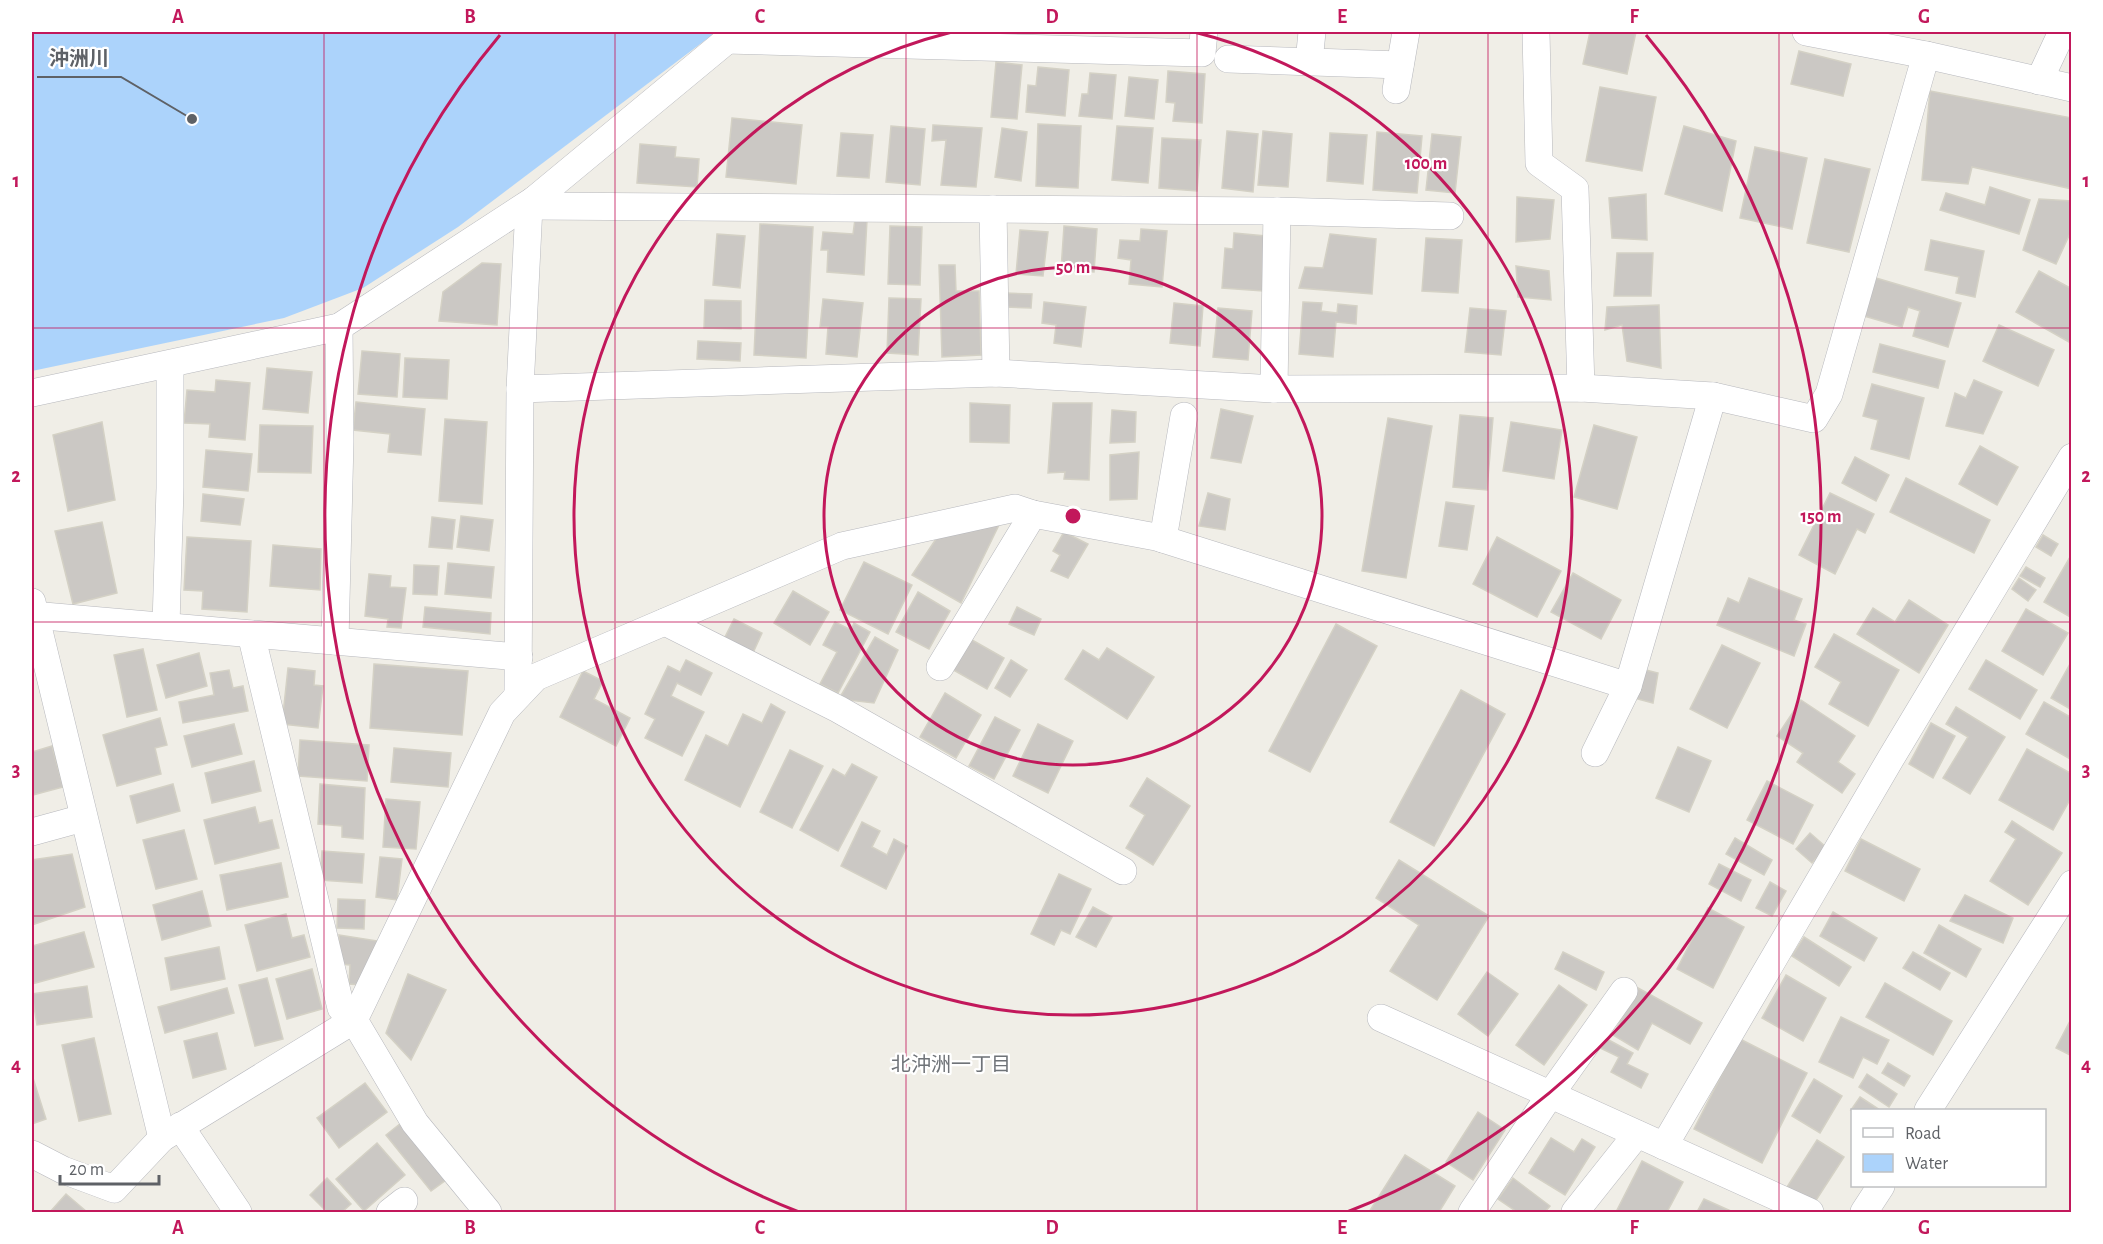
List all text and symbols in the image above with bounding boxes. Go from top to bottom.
text: A [172,7,184,27]
text: B [464,7,476,27]
text: C [755,7,766,27]
text: D [1045,7,1059,27]
text: E [1337,7,1347,27]
text: F [1629,7,1639,27]
text: G [1918,7,1930,27]
callout: 沖洲川 [37,39,121,77]
text: 沖洲川 [49,47,109,69]
text: 100 m [1405,155,1447,173]
text: 1 [12,171,20,191]
text: 1 [2082,171,2090,191]
text: 50 m [1056,259,1090,277]
text: 2 [11,466,21,486]
text: 2 [2081,466,2091,486]
centre of rings [1063,506,1083,526]
text: 150 m [1801,508,1841,526]
text: 3 [12,760,20,780]
text: 3 [2082,760,2090,780]
district label: 北沖洲一丁目 [891,1054,1011,1075]
text: 4 [11,1055,21,1075]
text: 4 [2081,1055,2091,1075]
legend [1851,1109,2046,1187]
text: Road [1905,1125,1941,1143]
scale bar [60,1148,159,1186]
text: Water [1905,1155,1948,1173]
text: 20 m [69,1161,104,1179]
text: A [172,1218,184,1238]
text: B [464,1218,476,1238]
text: C [755,1218,766,1238]
text: D [1045,1218,1059,1238]
text: E [1337,1218,1347,1238]
text: F [1629,1218,1639,1238]
text: G [1918,1218,1930,1238]

